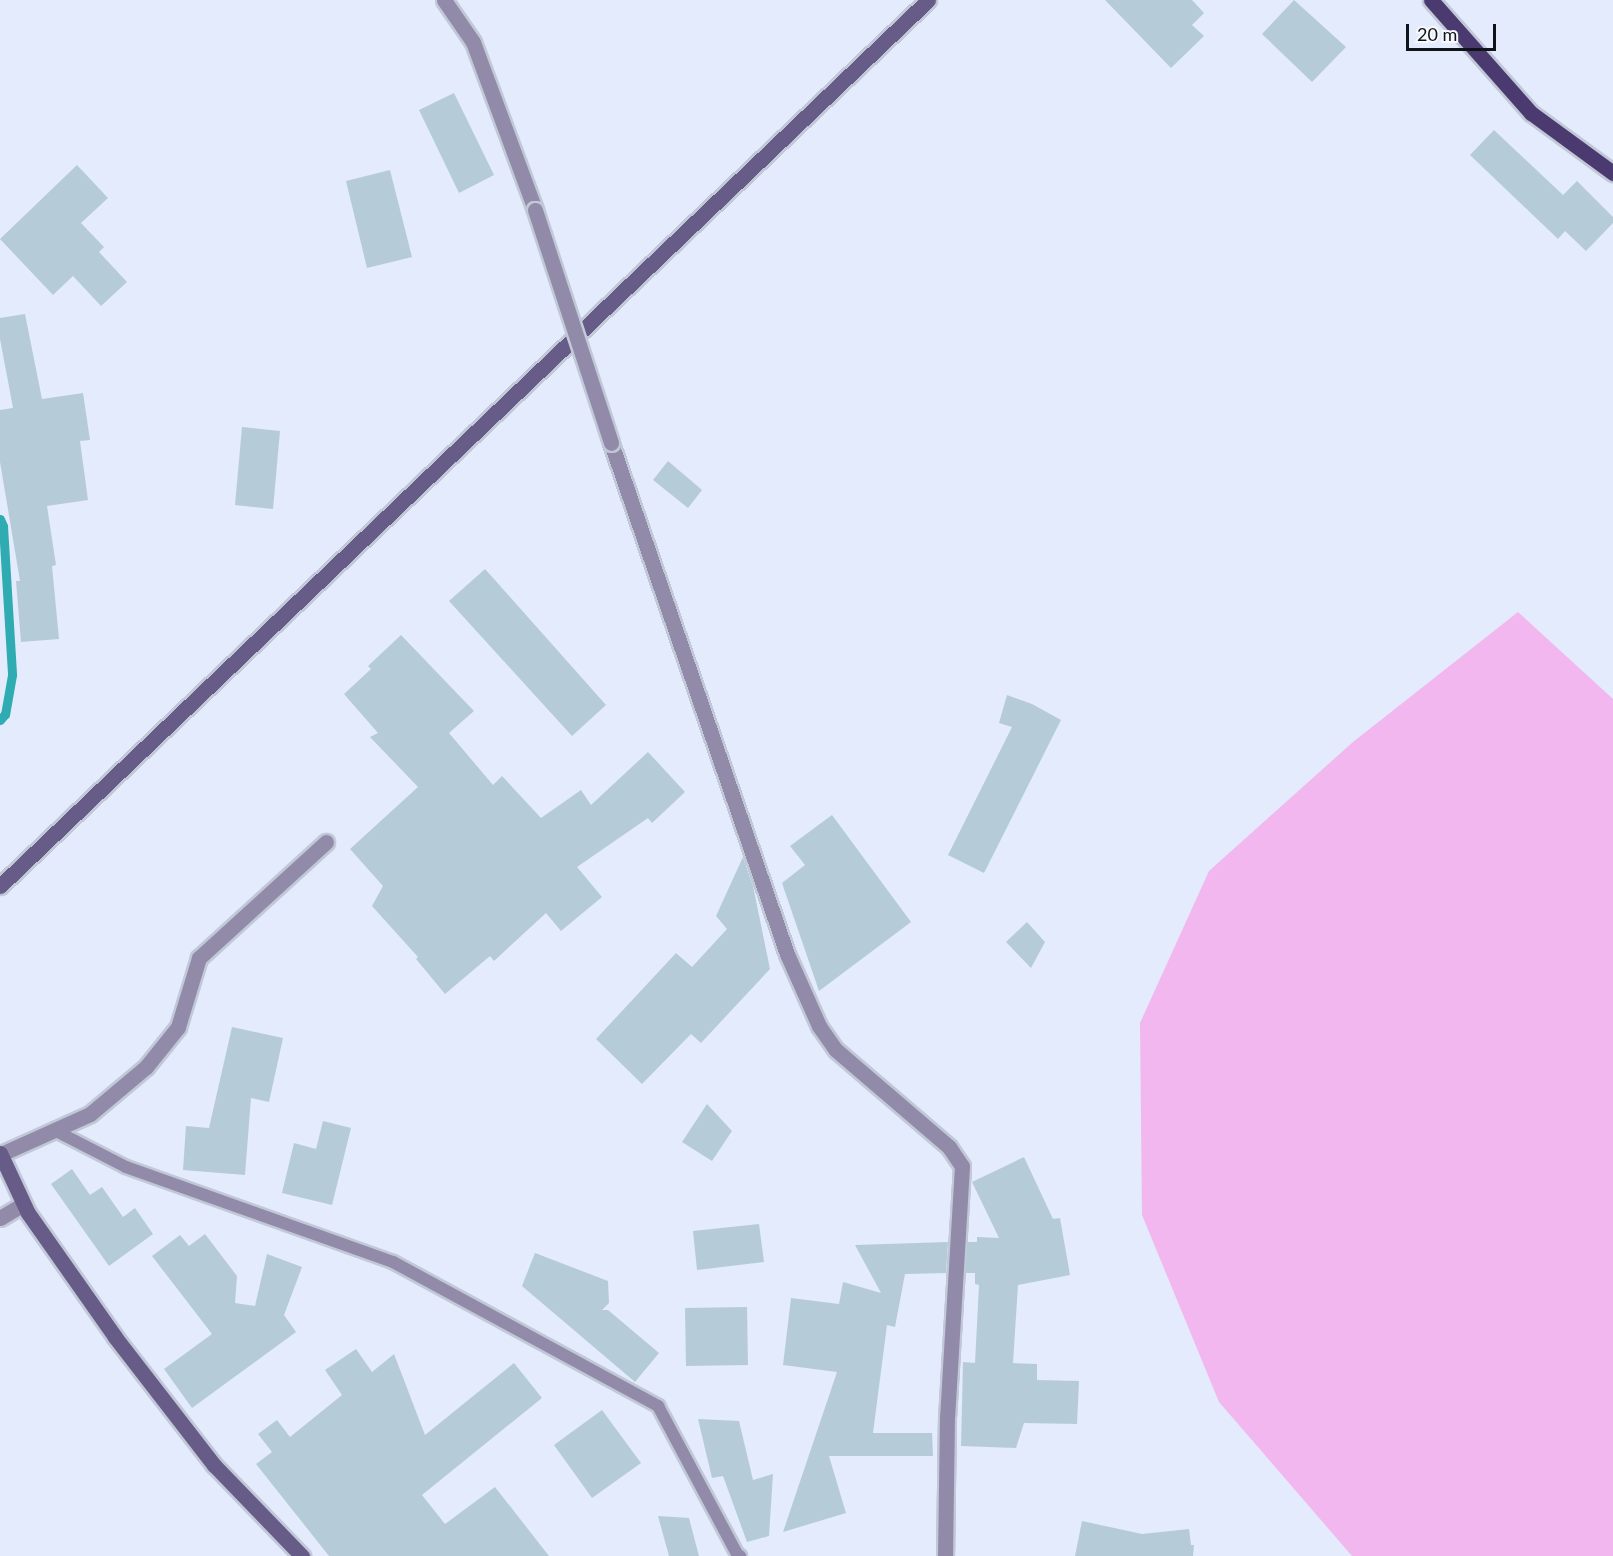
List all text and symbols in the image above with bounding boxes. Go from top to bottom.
scale bar [1409,12,1499,50]
text: 20 m [1417,23,1457,45]

